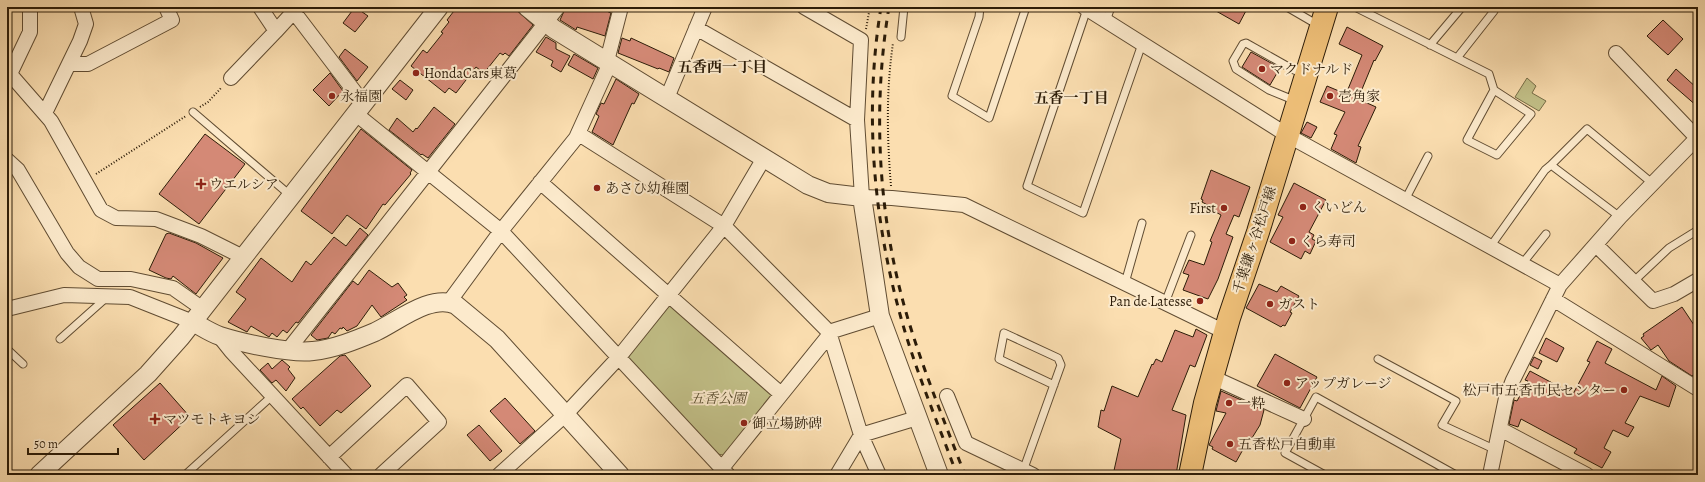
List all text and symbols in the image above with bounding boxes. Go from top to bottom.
district label: 五香西一丁目 [677,57,767,77]
place label: マクドナルド [1270,60,1353,79]
place label: HondaCars東葛 [424,64,517,83]
marker: マクドナルド [1257,64,1267,74]
marker: HondaCars東葛 [411,68,421,78]
place label: 永福園 [340,87,382,106]
place label: 壱角家 [1338,87,1380,106]
district label: 五香一丁目 [1033,88,1109,108]
marker: 永福園 [327,91,337,101]
marker: 壱角家 [1325,91,1335,101]
place label: ウエルシア [209,175,279,194]
marker: ウエルシア [196,179,206,189]
place label: あさひ幼稚園 [605,179,689,198]
marker: あさひ幼稚園 [592,183,602,193]
street label: 千葉鎌ヶ谷松戸線 [1228,184,1281,296]
place label: くいどん [1311,198,1367,217]
place label: First [1190,199,1216,218]
marker: くいどん [1298,202,1308,212]
marker: First [1219,203,1229,213]
place label: くら寿司 [1300,232,1356,251]
marker: くら寿司 [1287,236,1297,246]
place label: Pan de Latesse [1109,292,1192,311]
place label: ガスト [1278,295,1320,314]
marker: Pan de Latesse [1195,296,1205,306]
marker: ガスト [1265,299,1275,309]
place label: アップガレージ [1295,374,1392,393]
marker: アップガレージ [1282,378,1292,388]
place label: 松戸市五香市民センター [1463,381,1616,400]
marker: 松戸市五香市民センター [1619,385,1629,395]
park label: 五香公園 [690,389,748,408]
place label: 一粋 [1237,394,1265,413]
marker: 一粋 [1224,398,1234,408]
place label: マツモトキヨシ [163,410,261,429]
marker: マツモトキヨシ [150,414,160,424]
place label: 御立場跡碑 [752,414,822,433]
marker: 御立場跡碑 [739,418,749,428]
scale bar [28,430,118,456]
place label: 五香松戸自動車 [1238,435,1336,454]
text: 50 m [34,436,58,452]
marker: 五香松戸自動車 [1225,439,1235,449]

